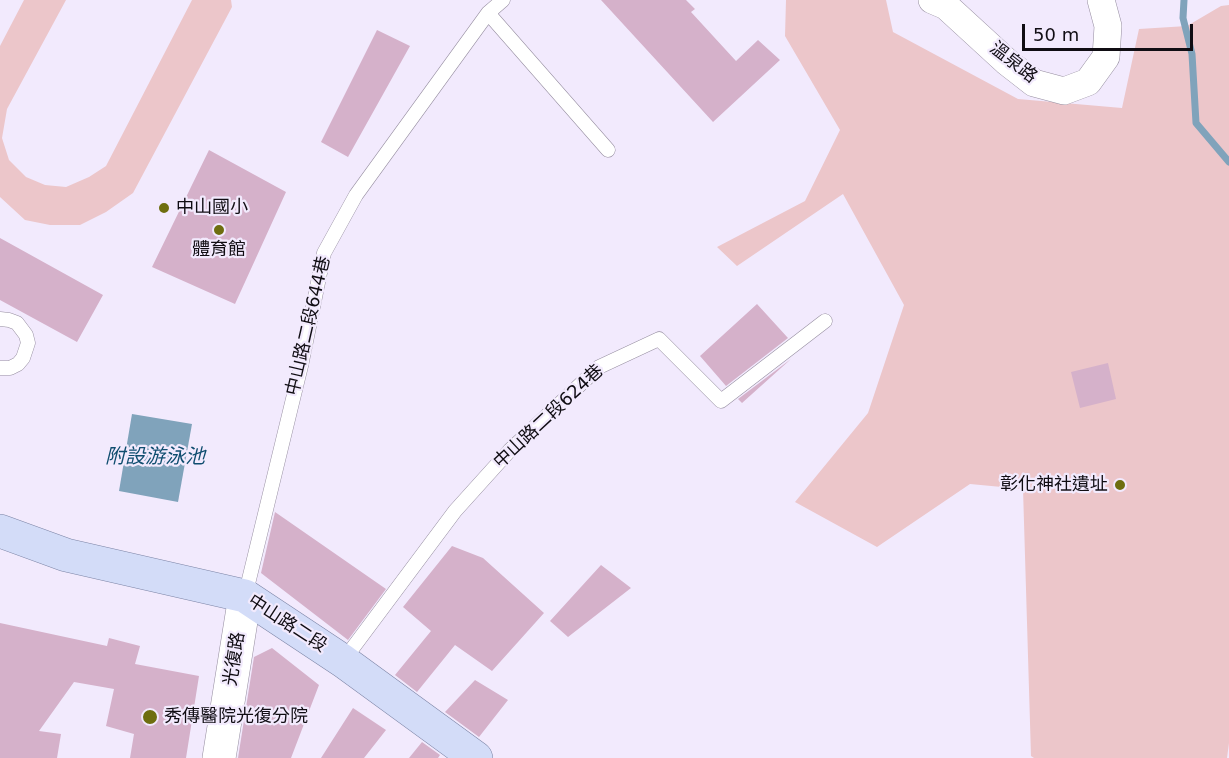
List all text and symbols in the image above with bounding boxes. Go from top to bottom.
scale bar [1025,12,1196,50]
text: 50 m [1033,24,1079,45]
street label: 溫泉路 [985,38,1041,88]
place label: 中山國小 [176,197,248,219]
marker: 中山國小 [157,201,171,215]
marker: 體育館 [212,223,226,237]
place label: 體育館 [192,239,246,261]
street label: 中山路二段644巷 [282,254,336,398]
street label: 中山路二段624巷 [490,361,608,473]
water label: 附設游泳池 [105,446,205,470]
place label: 彰化神社遺址 [1000,474,1108,496]
marker: 彰化神社遺址 [1113,478,1127,492]
street label: 中山路二段 [243,590,331,658]
street label: 光復路 [220,631,250,687]
place label: 秀傳醫院光復分院 [164,706,308,728]
marker: 秀傳醫院光復分院 [141,708,159,726]

